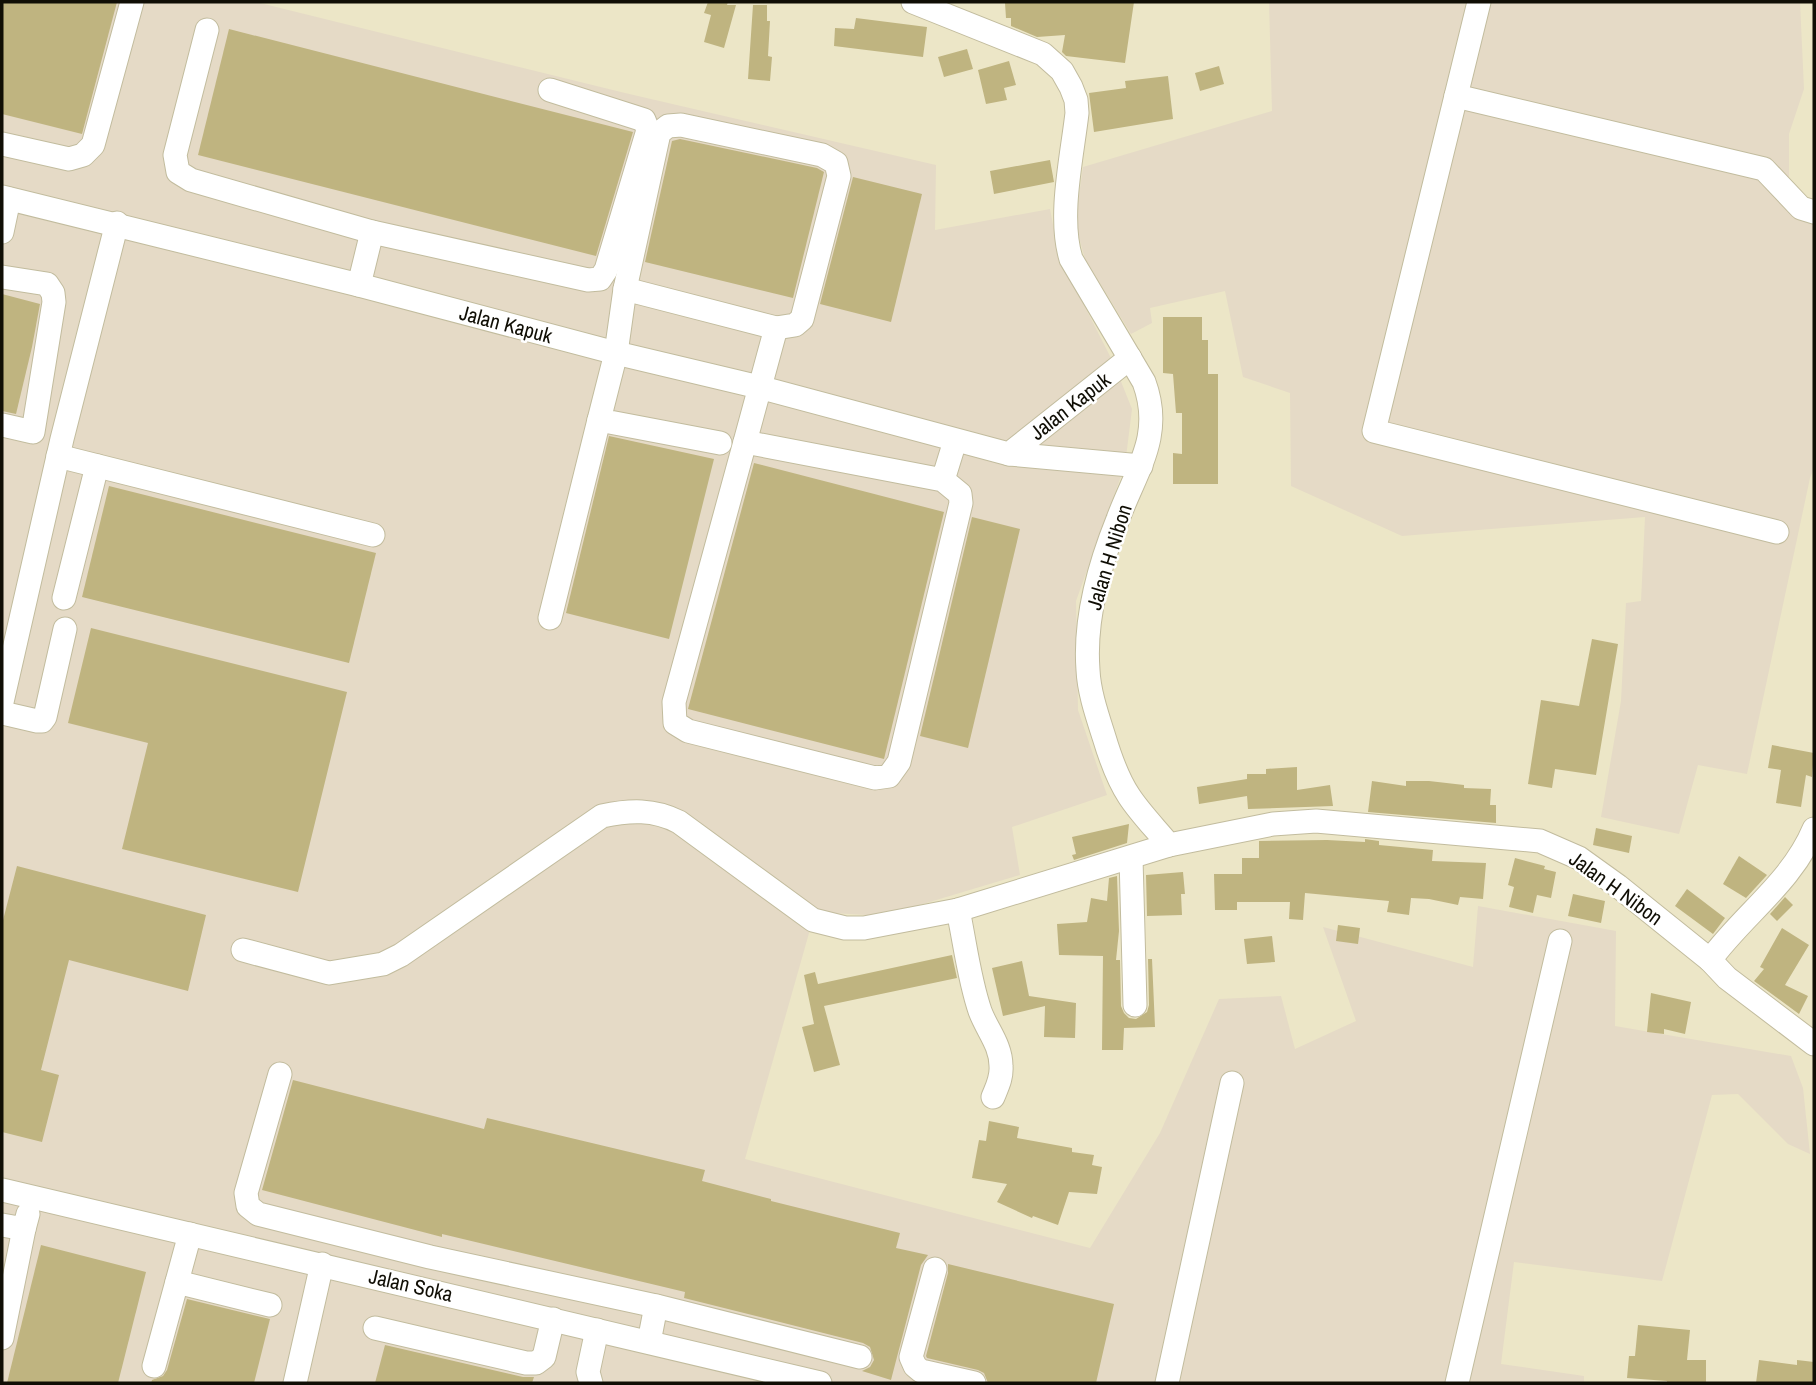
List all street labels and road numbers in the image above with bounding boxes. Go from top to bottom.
street label: Jalan Kapuk [456,298,556,350]
street label: Jalan Kapuk [1024,365,1117,447]
street label: Jalan H Nibon [1079,501,1139,613]
street label: Jalan H Nibon [1563,844,1669,932]
street label: Jalan Soka [366,1261,456,1309]

